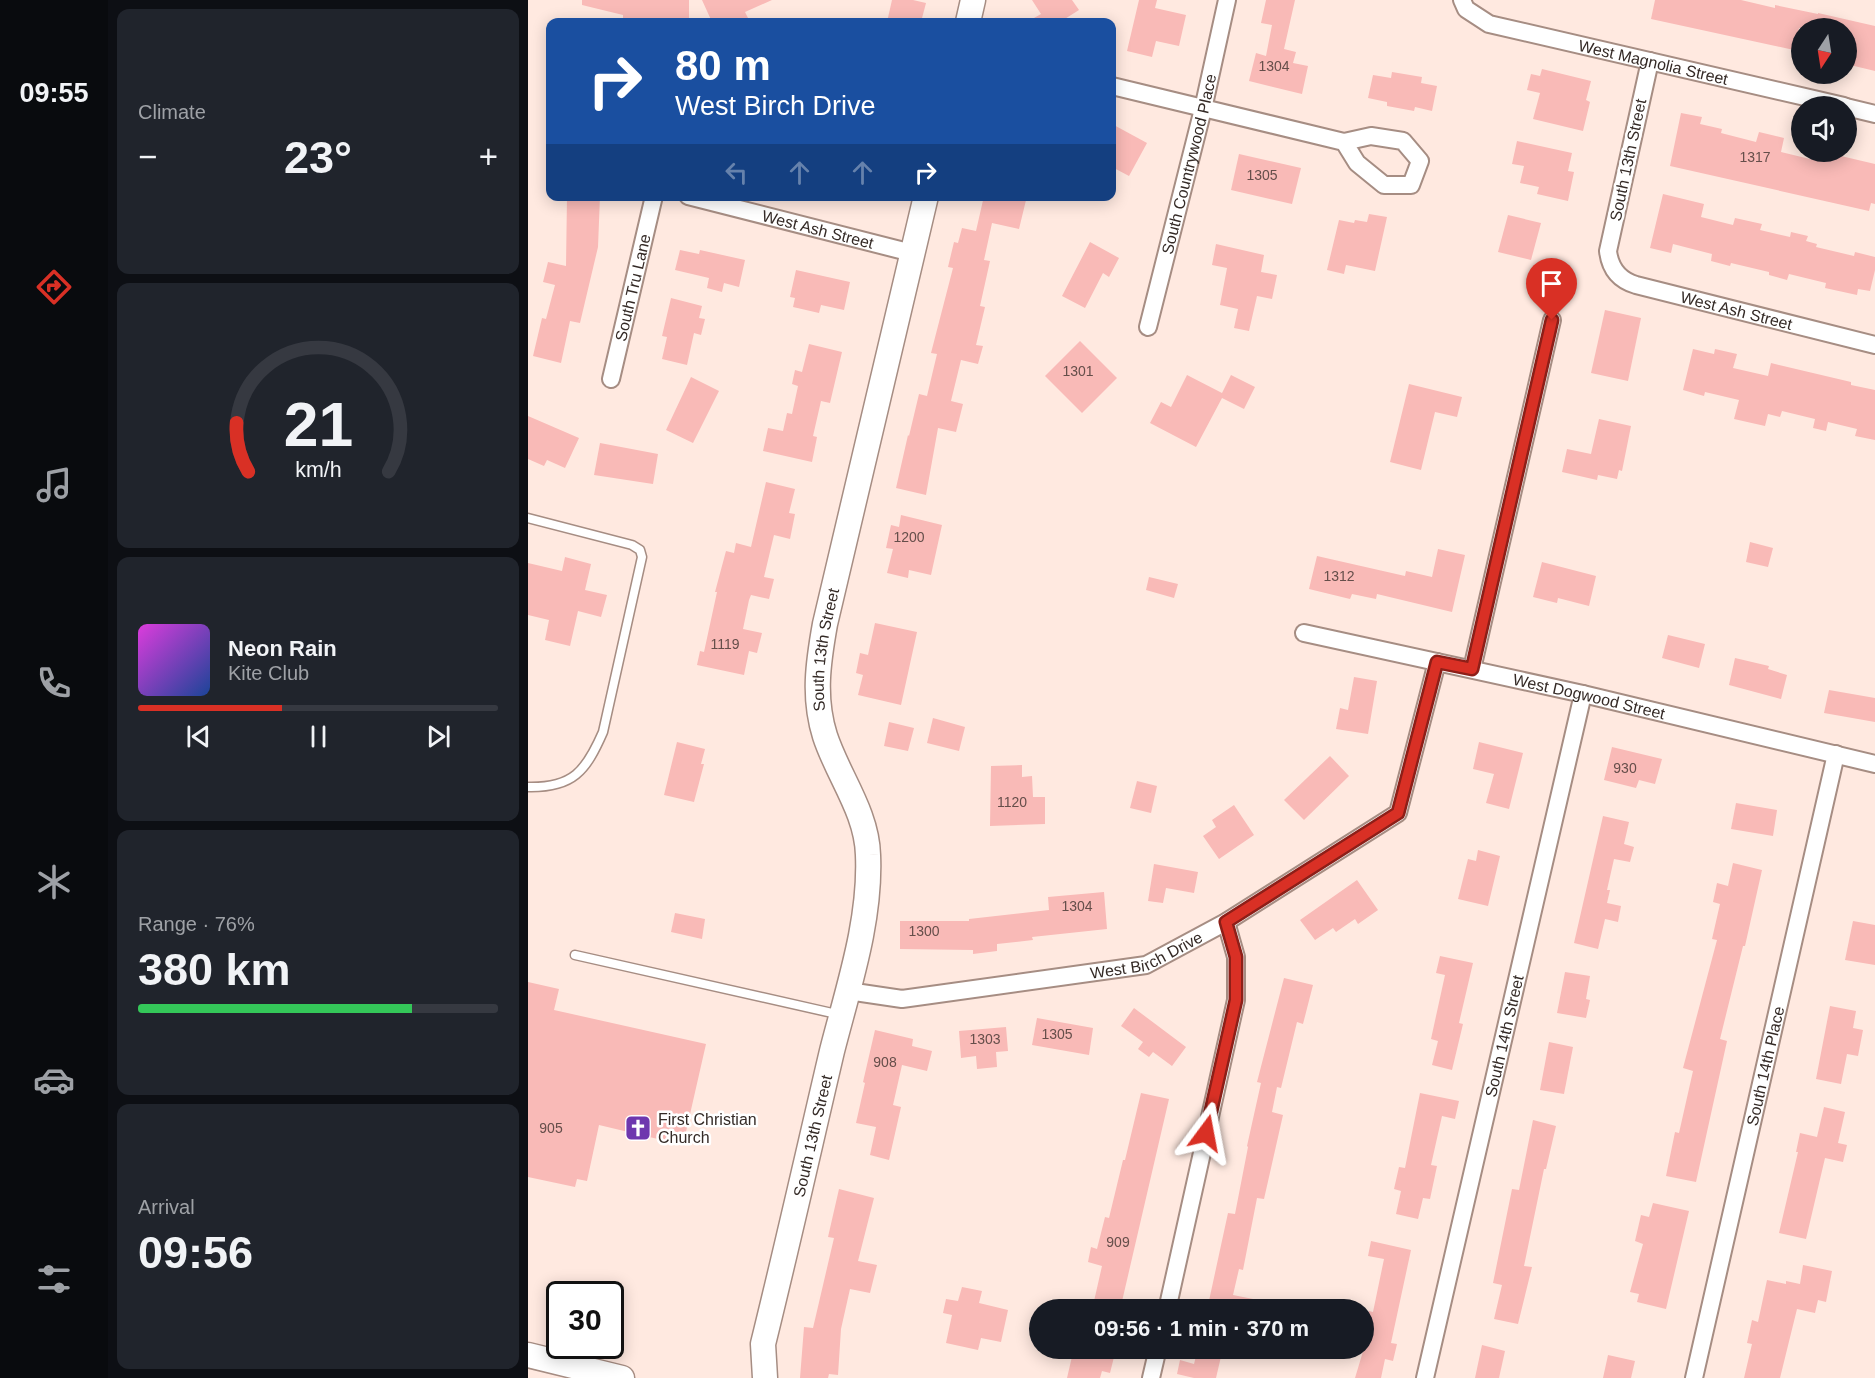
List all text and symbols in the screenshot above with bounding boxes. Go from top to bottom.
north arrow [1791,18,1857,84]
map controls [1791,18,1857,162]
street label: West Magnolia Street [1577,36,1730,88]
icon: right [576,42,654,120]
text: 80 m [675,42,771,89]
house number: 1304 [1258,58,1290,74]
street label: South Countrywood Place [1158,72,1219,256]
text: 09:55 [19,78,89,108]
text: West Birch Drive [675,91,876,121]
button: sound [1791,96,1857,162]
street label: South 13th Street [1607,97,1649,223]
text: Climate [138,101,206,123]
text: 23° [284,132,352,183]
text: − [138,138,157,175]
text: + [479,138,498,175]
house number: 1317 [1739,149,1771,165]
icon: left [720,156,753,189]
icon: ahead [783,156,816,189]
icon: ahead [846,156,879,189]
icon: right [909,156,942,189]
house number: 1305 [1246,167,1278,183]
street label: West Ash Street [760,207,876,252]
street label: South Tru Lane [612,232,653,343]
pin [1526,258,1577,320]
icon: directions [33,266,75,308]
icon: arrive [1535,267,1568,300]
street label: West Ash Street [1679,288,1795,333]
house number: 1301 [1062,363,1094,379]
text: 21 [283,390,353,459]
text: km/h [295,459,341,483]
icon: music [33,464,75,506]
house number: 1200 [893,529,925,545]
house number: 1312 [1323,568,1355,584]
street label: South 13th Street [809,586,842,712]
text: Neon Rain [228,636,337,661]
house number: 1119 [710,636,740,652]
icon: phone [33,662,75,704]
text: Kite Club [228,662,309,684]
street label: West Dogwood Street [1512,670,1667,722]
icon: previous [182,720,215,753]
icon: pause [302,720,335,753]
icon: next [422,720,455,753]
house number: 930 [1613,760,1637,776]
house number: 1120 [997,794,1027,810]
icon: climate [33,861,75,903]
house number: 1304 [1061,898,1093,914]
text: Range · 76% [138,913,255,935]
house number: 1300 [908,923,940,939]
street label: West Birch Drive [1089,928,1205,981]
text: 380 km [138,944,291,995]
street label: South 14th Street [1482,973,1526,1099]
street label: South 14th Place [1743,1005,1787,1127]
house number: 1305 [1041,1026,1073,1042]
house number: 1303 [969,1031,1001,1047]
house number: 908 [873,1054,897,1070]
icon: car [33,1059,75,1101]
street label: South 13th Street [790,1073,835,1198]
position arrow [1174,1101,1238,1165]
place label: First Christian Church [658,1111,757,1146]
church icon: First Christian Church [623,1113,653,1143]
house number: 905 [539,1120,563,1136]
text: Arrival [138,1196,195,1218]
text: 09:56 [138,1227,253,1278]
house number: 909 [1106,1234,1130,1250]
icon: filters [33,1258,75,1300]
speed limit sign: 30 [546,1281,624,1359]
text: 09:56 · 1 min · 370 m [1094,1316,1309,1341]

